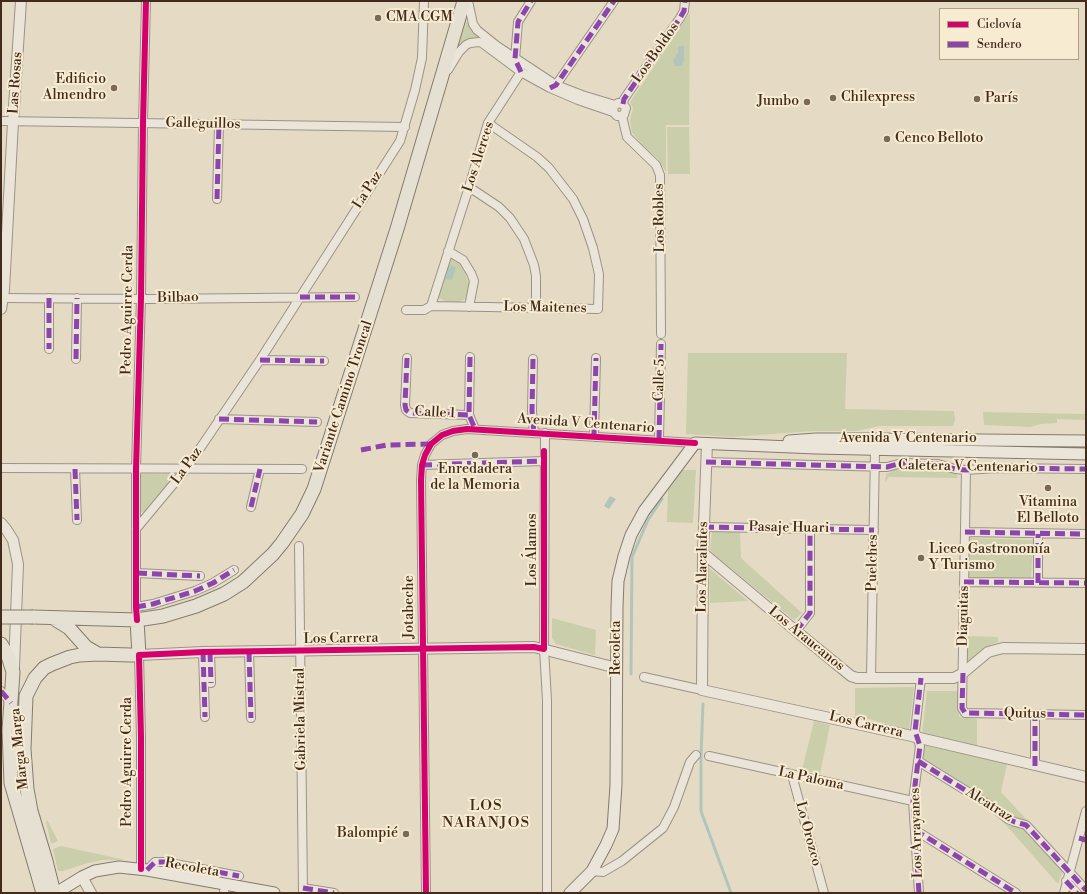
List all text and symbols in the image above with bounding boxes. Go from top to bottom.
legend [939,8,1079,60]
place label: CMA CGM [386,10,453,26]
marker: CMA CGM [373,13,383,23]
text: Ciclovía [977,17,1021,32]
street label: Los Boldos [629,20,683,86]
text: Sendero [977,37,1022,52]
street label: Las Rosas [5,51,27,115]
place label: Edificio Almendro [43,72,106,104]
marker: Edificio Almendro [109,83,119,93]
place label: Chilexpress [841,90,915,106]
place label: París [985,91,1018,107]
marker: Chilexpress [828,93,838,103]
place label: Jumbo [757,94,799,110]
marker: París [972,94,982,104]
marker: Jumbo [802,97,812,107]
street label: Galleguillos [165,115,241,133]
street label: Los Alerces [460,120,498,194]
place label: Cenco Belloto [895,131,983,147]
marker: Cenco Belloto [882,134,892,144]
street label: La Paz [350,168,386,212]
street label: Los Robles [651,183,669,253]
street label: Pedro Aguirre Cerda [118,245,138,375]
street label: Bilbao [157,289,199,307]
street label: Los Maitenes [503,299,587,317]
street label: Variante Camino Troncal [311,319,377,475]
street label: Calle 5 [651,358,669,402]
street label: Calle 1 [414,404,456,422]
street label: Avenida V Centenario [517,411,655,437]
street label: Avenida V Centenario [839,431,977,447]
street label: La Paz [168,444,206,488]
marker: Enredadera de la Memoria [470,450,480,460]
street label: Caletera V Centenario [898,457,1038,477]
place label: Enredadera de la Memoria [430,462,520,494]
marker: Vitamina El Belloto [1043,483,1053,493]
place label: Vitamina El Belloto [1017,495,1079,528]
street label: Los Álamos [525,513,541,587]
street label: Pasaje Huari [748,519,830,537]
street label: Los Alacalufes [694,521,712,613]
street label: Puelches [864,534,882,592]
place label: Liceo Gastronomía Y Turismo [929,542,1050,574]
marker: Liceo Gastronomía Y Turismo [916,553,926,563]
street label: Jotabeche [402,575,418,639]
street label: Diaguitas [955,586,973,646]
street label: Los Araucanos [764,603,848,675]
street label: Recoleta [609,620,625,676]
street label: Los Carrera [303,630,379,648]
street label: Gabriela Mistral [292,667,310,771]
street label: Pedro Aguirre Cerda [120,697,136,827]
street label: Quitus [1004,705,1046,723]
street label: Marga Marga [7,707,33,791]
street label: Los Carrera [827,708,905,742]
street label: La Paloma [777,764,845,794]
street label: Alcatraz [962,784,1016,826]
street label: Los Arrayanes [907,788,927,878]
district label: LOS NARANJOS [442,797,530,832]
street label: Lo Orozco [791,800,825,868]
place label: Balompié [337,826,398,842]
marker: Balompié [401,829,411,839]
street label: Recoleta [163,855,221,881]

